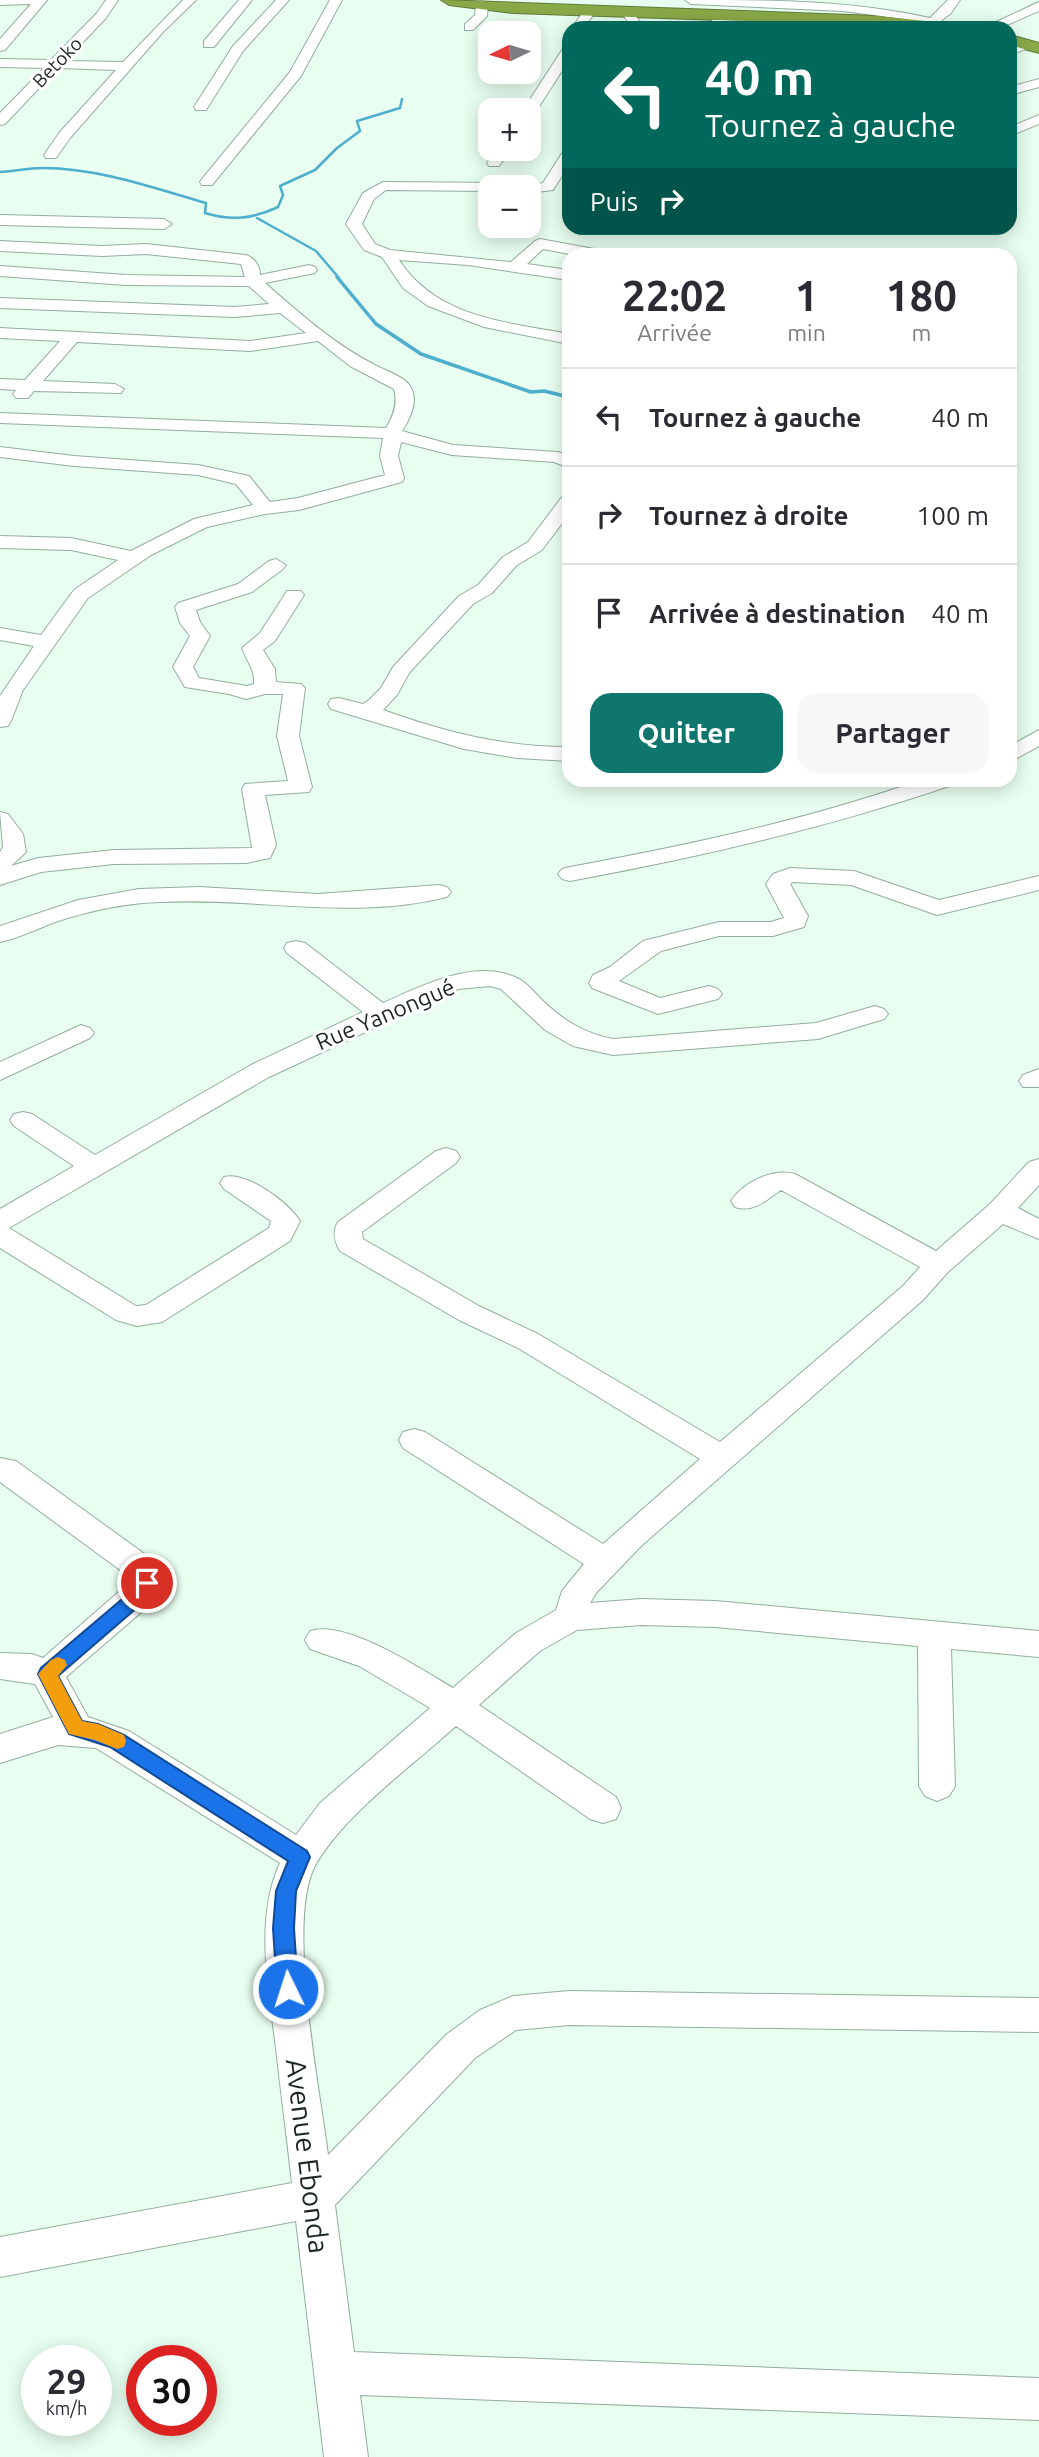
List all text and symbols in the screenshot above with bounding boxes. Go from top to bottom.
north arrow [478,21,541,84]
map controls [478,21,541,238]
street label: Betoko [28,32,86,92]
icon: left [590,49,681,140]
text: 40 m [705,49,814,104]
button: + [478,98,541,161]
text: Tournez à gauche [705,107,956,143]
button: − [478,175,541,238]
icon: right [652,182,690,220]
text: Puis [590,187,638,216]
text: 22:02 [622,272,727,319]
text: 1 [795,272,818,319]
text: 180 [886,272,957,319]
text: Arrivée [637,320,712,345]
text: min [787,320,826,345]
text: m [911,320,931,345]
icon: left [590,398,628,436]
text: Tournez à gauche [649,403,861,432]
text: 40 m [931,403,989,432]
icon: right [590,496,628,534]
text: Tournez à droite [649,501,848,530]
text: 100 m [917,501,989,530]
icon: arrive [590,594,628,632]
text: Arrivée à destination [649,599,905,628]
text: 40 m [931,599,989,628]
button: Quitter [590,693,783,773]
button: Partager [797,693,989,773]
street label: Rue Yanongué [312,973,458,1055]
pin [117,1553,177,1613]
icon: arrive [128,1564,166,1602]
position arrow [251,1952,325,2026]
street label: Avenue Ebonda [281,2057,335,2255]
speed limit sign: 30 [126,2345,217,2436]
text: 29 [47,2361,86,2401]
text: km/h [46,2398,87,2418]

